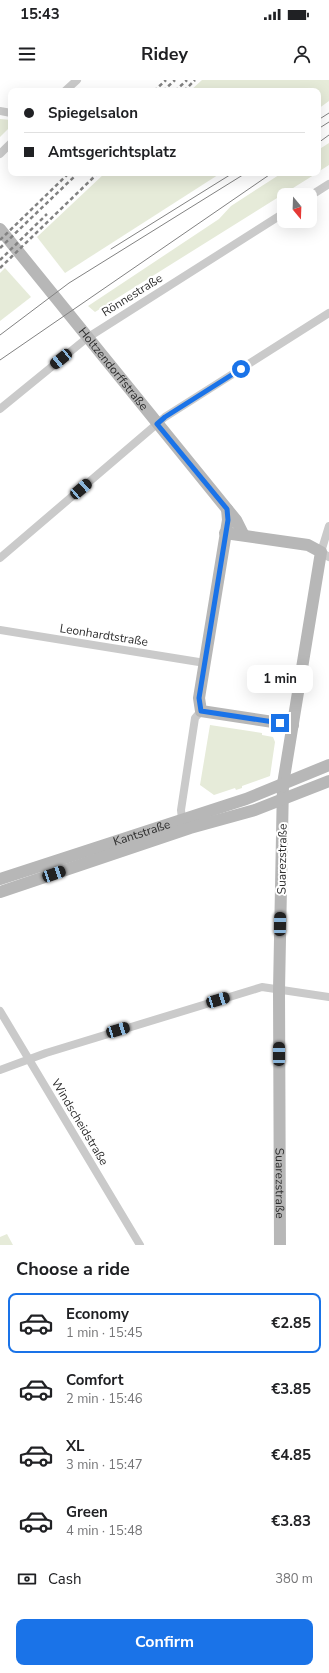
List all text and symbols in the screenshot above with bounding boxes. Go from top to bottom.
text: 15:43 [20,4,60,24]
text: Ridey [141,42,188,66]
icon: menu [16,43,38,65]
icon: person [291,43,313,65]
text: Spiegelsalon [48,103,138,123]
text: Amtsgerichtsplatz [48,142,176,162]
north arrow [277,188,317,228]
map controls [277,188,317,228]
street label: Rönnestraße [99,270,165,320]
street label: Holtzendorffstraße [75,324,152,414]
car [48,347,74,371]
route start [232,360,250,378]
car [68,477,94,501]
street label: Leonhardtstraße [59,620,149,650]
callout: 1 min [247,665,313,693]
text: 1 min [263,670,297,688]
route end [271,714,289,732]
street label: Kantstraße [111,816,172,850]
street label: Suarezstraße [273,823,291,895]
car [41,864,67,884]
car [274,912,286,936]
car [205,991,231,1009]
car [105,1021,131,1039]
car [273,1042,285,1066]
street label: Windscheidstraße [48,1076,112,1168]
street label: Suarezstraße [272,1148,288,1219]
text: Choose a ride [16,1257,130,1281]
text: Economy [66,1304,129,1324]
icon: car [18,1305,54,1341]
text: €2.85 [271,1313,311,1333]
text: 1 min · 15:45 [66,1324,142,1342]
text: Comfort [66,1370,123,1390]
icon: car [18,1371,54,1407]
text: €3.85 [271,1379,311,1399]
text: 2 min · 15:46 [66,1390,142,1408]
text: XL [66,1436,85,1456]
icon: car [18,1437,54,1473]
text: €4.85 [271,1445,311,1465]
text: 3 min · 15:47 [66,1456,142,1474]
text: Green [66,1502,108,1522]
icon: car [18,1503,54,1539]
text: €3.83 [271,1511,311,1531]
text: 4 min · 15:48 [66,1522,142,1540]
icon: cash [16,1568,38,1590]
text: Cash [48,1569,82,1589]
text: 380 m [275,1570,313,1588]
button: Confirm [16,1619,313,1665]

